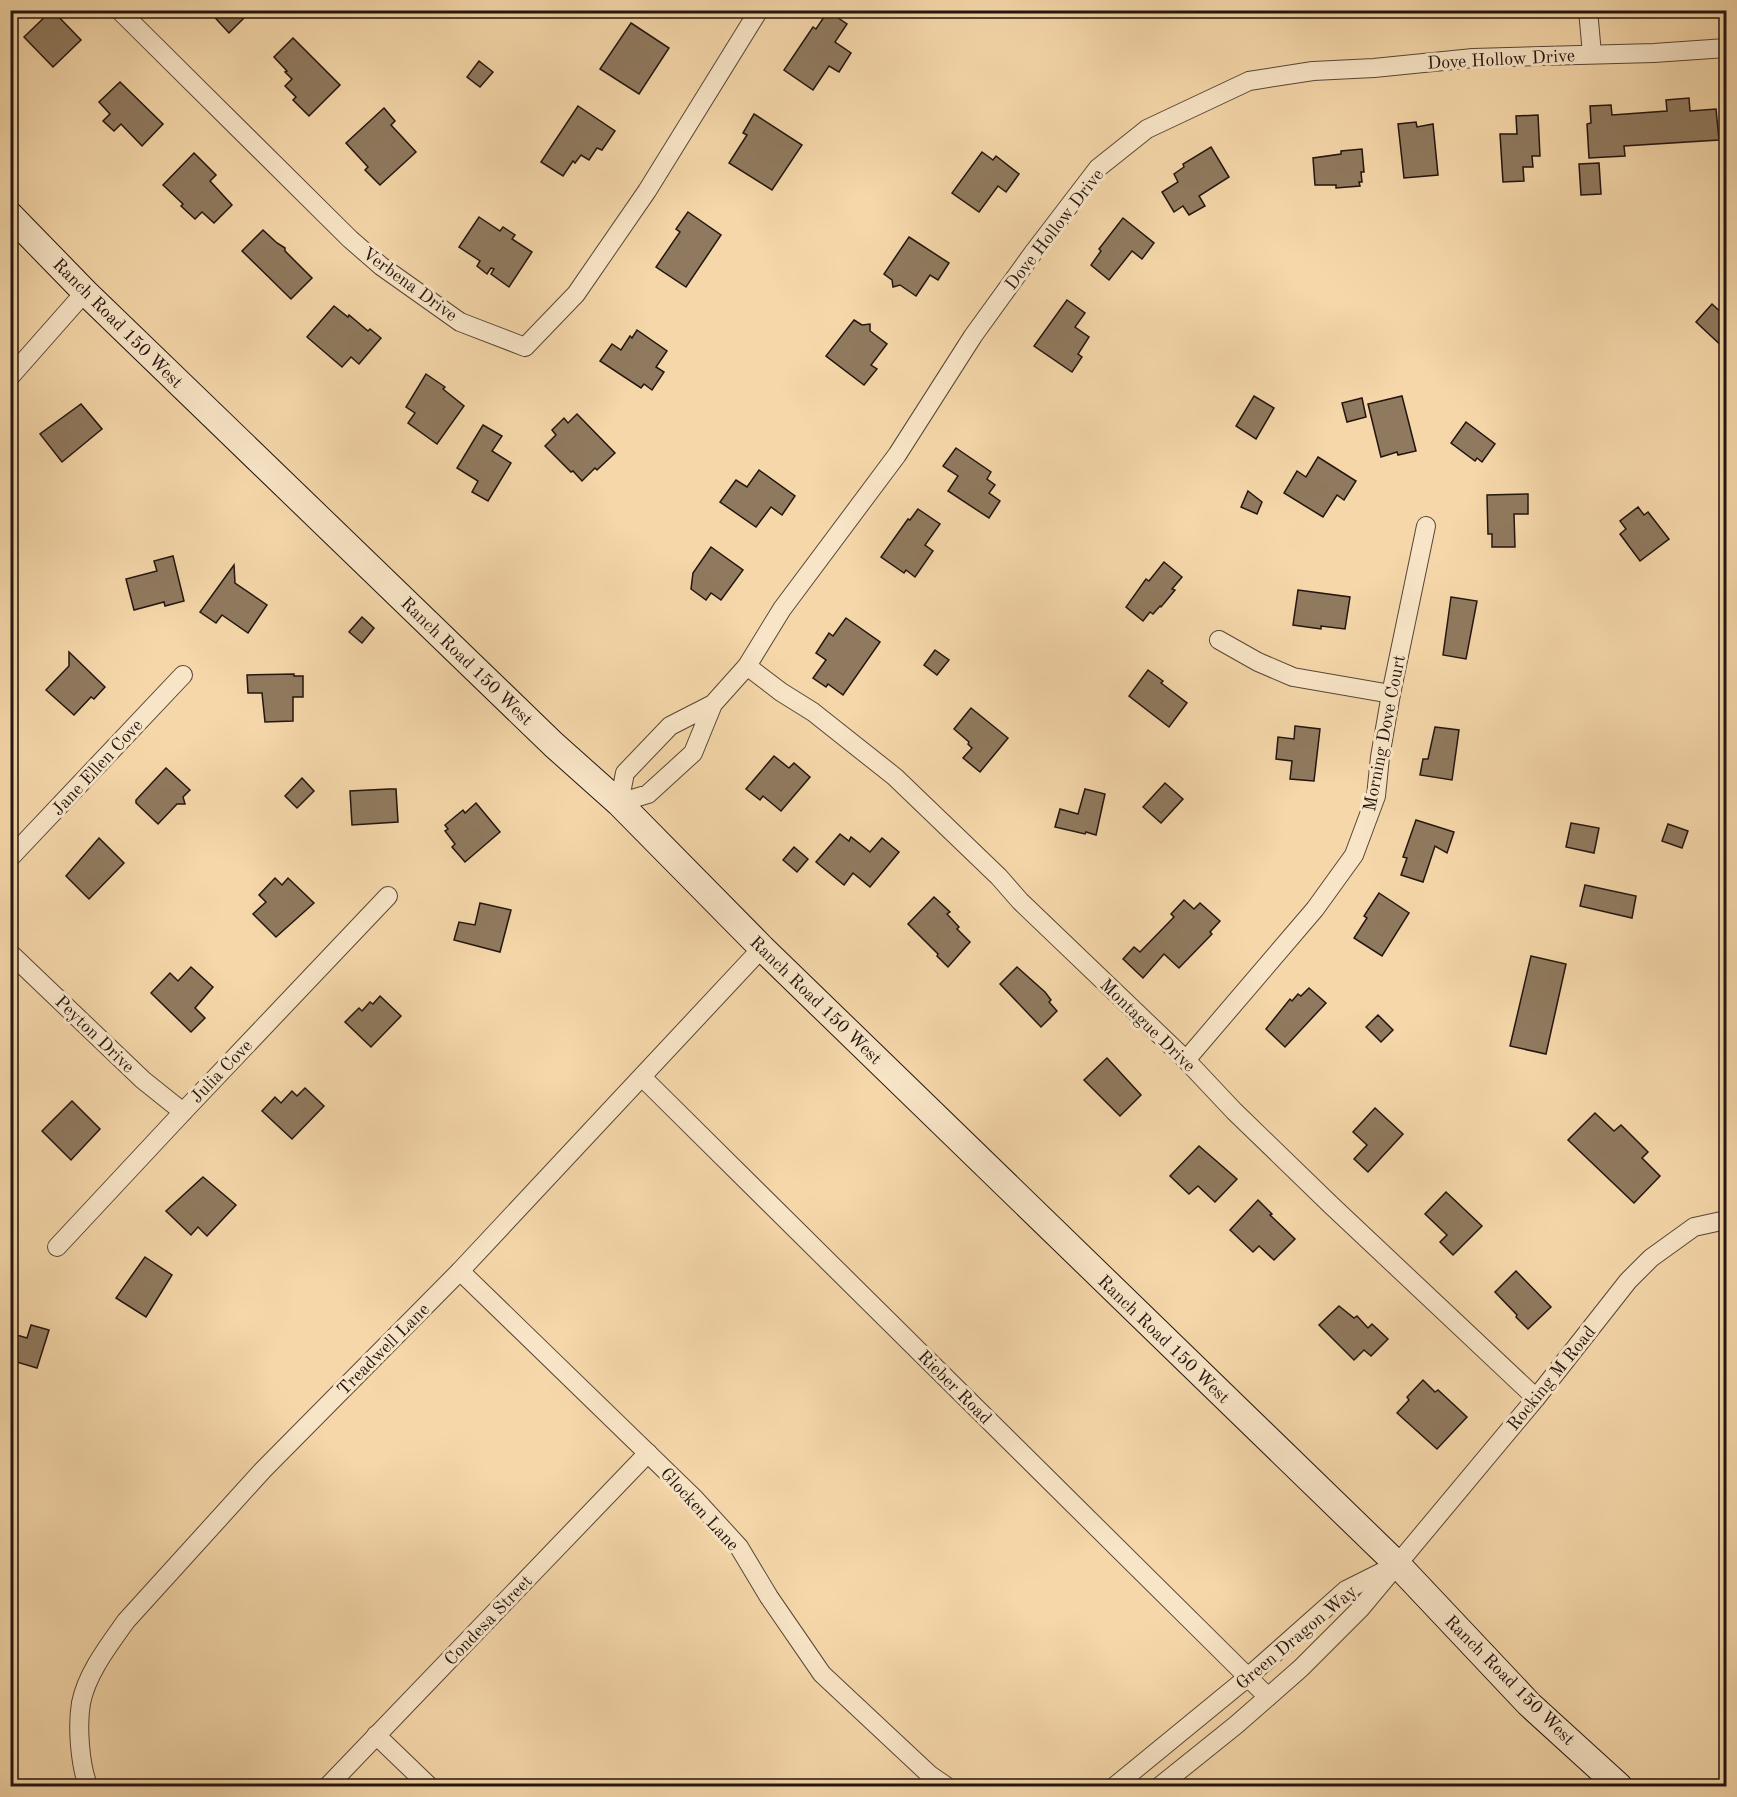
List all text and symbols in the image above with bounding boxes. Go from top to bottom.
street label: Dove Hollow Drive [1427,47,1575,73]
street label: Dove Hollow Drive [1002,166,1107,293]
street label: Verbena Drive [359,245,460,325]
street label: Ranch Road 150 West [49,255,186,392]
street label: Ranch Road 150 West [397,594,536,729]
street label: Morning Dove Court [1361,653,1409,813]
street label: Jane Ellen Cove [49,716,147,819]
street label: Ranch Road 150 West [746,933,885,1068]
street label: Montague Drive [1096,976,1198,1076]
street label: Peyton Drive [51,993,137,1077]
street label: Julia Cove [187,1037,256,1107]
street label: Ranch Road 150 West [1094,1272,1233,1407]
street label: Treadwell Lane [334,1300,433,1399]
street label: Rocking M Road [1504,1323,1599,1434]
street label: Rieber Road [914,1347,995,1428]
street label: Glocken Lane [657,1465,742,1555]
street label: Condesa Street [441,1572,536,1669]
street label: Green Dragon Way [1233,1582,1361,1693]
street label: Ranch Road 150 West [1441,1612,1578,1749]

